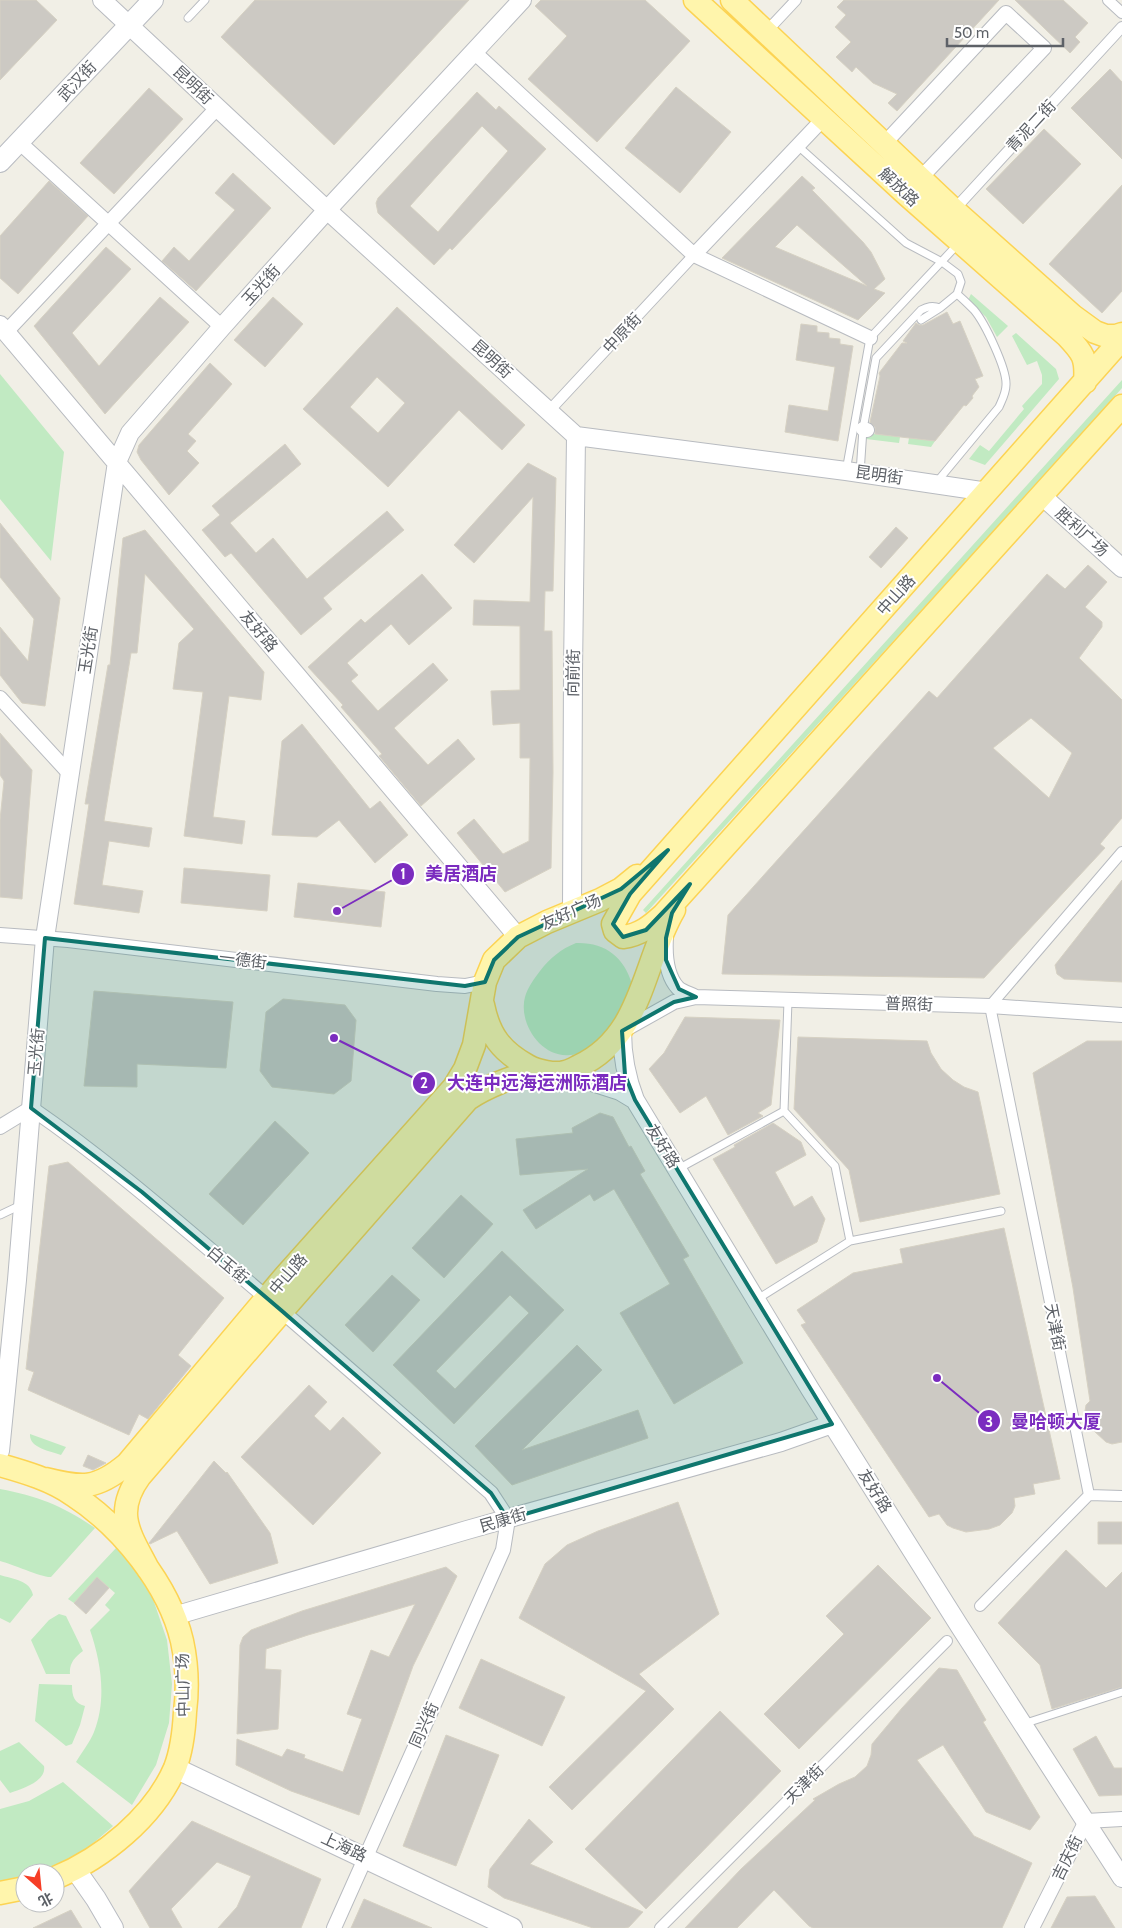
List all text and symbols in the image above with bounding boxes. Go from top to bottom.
scale bar [947,15,1063,47]
text: 50 m [954,24,989,42]
street label: 武汉街 [54,57,100,105]
street label: 昆明街 [169,62,217,108]
street label: 青泥二街 [1002,96,1060,156]
street label: 解放路 [875,164,923,210]
street label: 玉光街 [238,261,284,309]
street label: 中原街 [599,309,645,357]
street label: 昆明街 [468,336,516,382]
street label: 昆明街 [854,462,904,488]
street label: 胜利广场 [1052,504,1112,560]
street label: 中山路 [873,571,919,619]
street label: 友好路 [236,607,282,655]
street label: 玉光街 [75,625,101,675]
street label: 向前街 [563,649,583,697]
callout: 美居酒店 [390,857,507,890]
text: 美居酒店 [425,863,497,885]
text: 1 [400,865,406,883]
street label: 友好广场 [538,890,604,934]
street label: 一德街 [218,948,268,972]
street label: 普照街 [885,994,933,1014]
street label: 玉光街 [24,1027,48,1077]
callout: 大连中远海运洲际酒店 [412,1067,637,1100]
text: 大连中远海运洲际酒店 [447,1072,627,1094]
text: 2 [420,1074,428,1092]
street label: 友好路 [642,1121,684,1171]
street label: 白玉街 [204,1242,252,1288]
street label: 中山路 [265,1250,311,1298]
street label: 天津街 [1041,1302,1069,1352]
callout: 曼哈顿大厦 [976,1405,1111,1438]
text: 曼哈顿大厦 [1011,1411,1101,1433]
text: 3 [985,1413,993,1431]
street label: 友好路 [854,1466,896,1516]
street label: 民康街 [477,1504,529,1536]
street label: 中山广场 [173,1653,193,1717]
street label: 同兴街 [406,1699,442,1751]
street label: 天津街 [780,1760,828,1808]
street label: 上海路 [318,1828,370,1866]
street label: 吉庆街 [1048,1832,1086,1884]
north arrow [15,1863,65,1913]
text: 北 [36,1888,56,1911]

